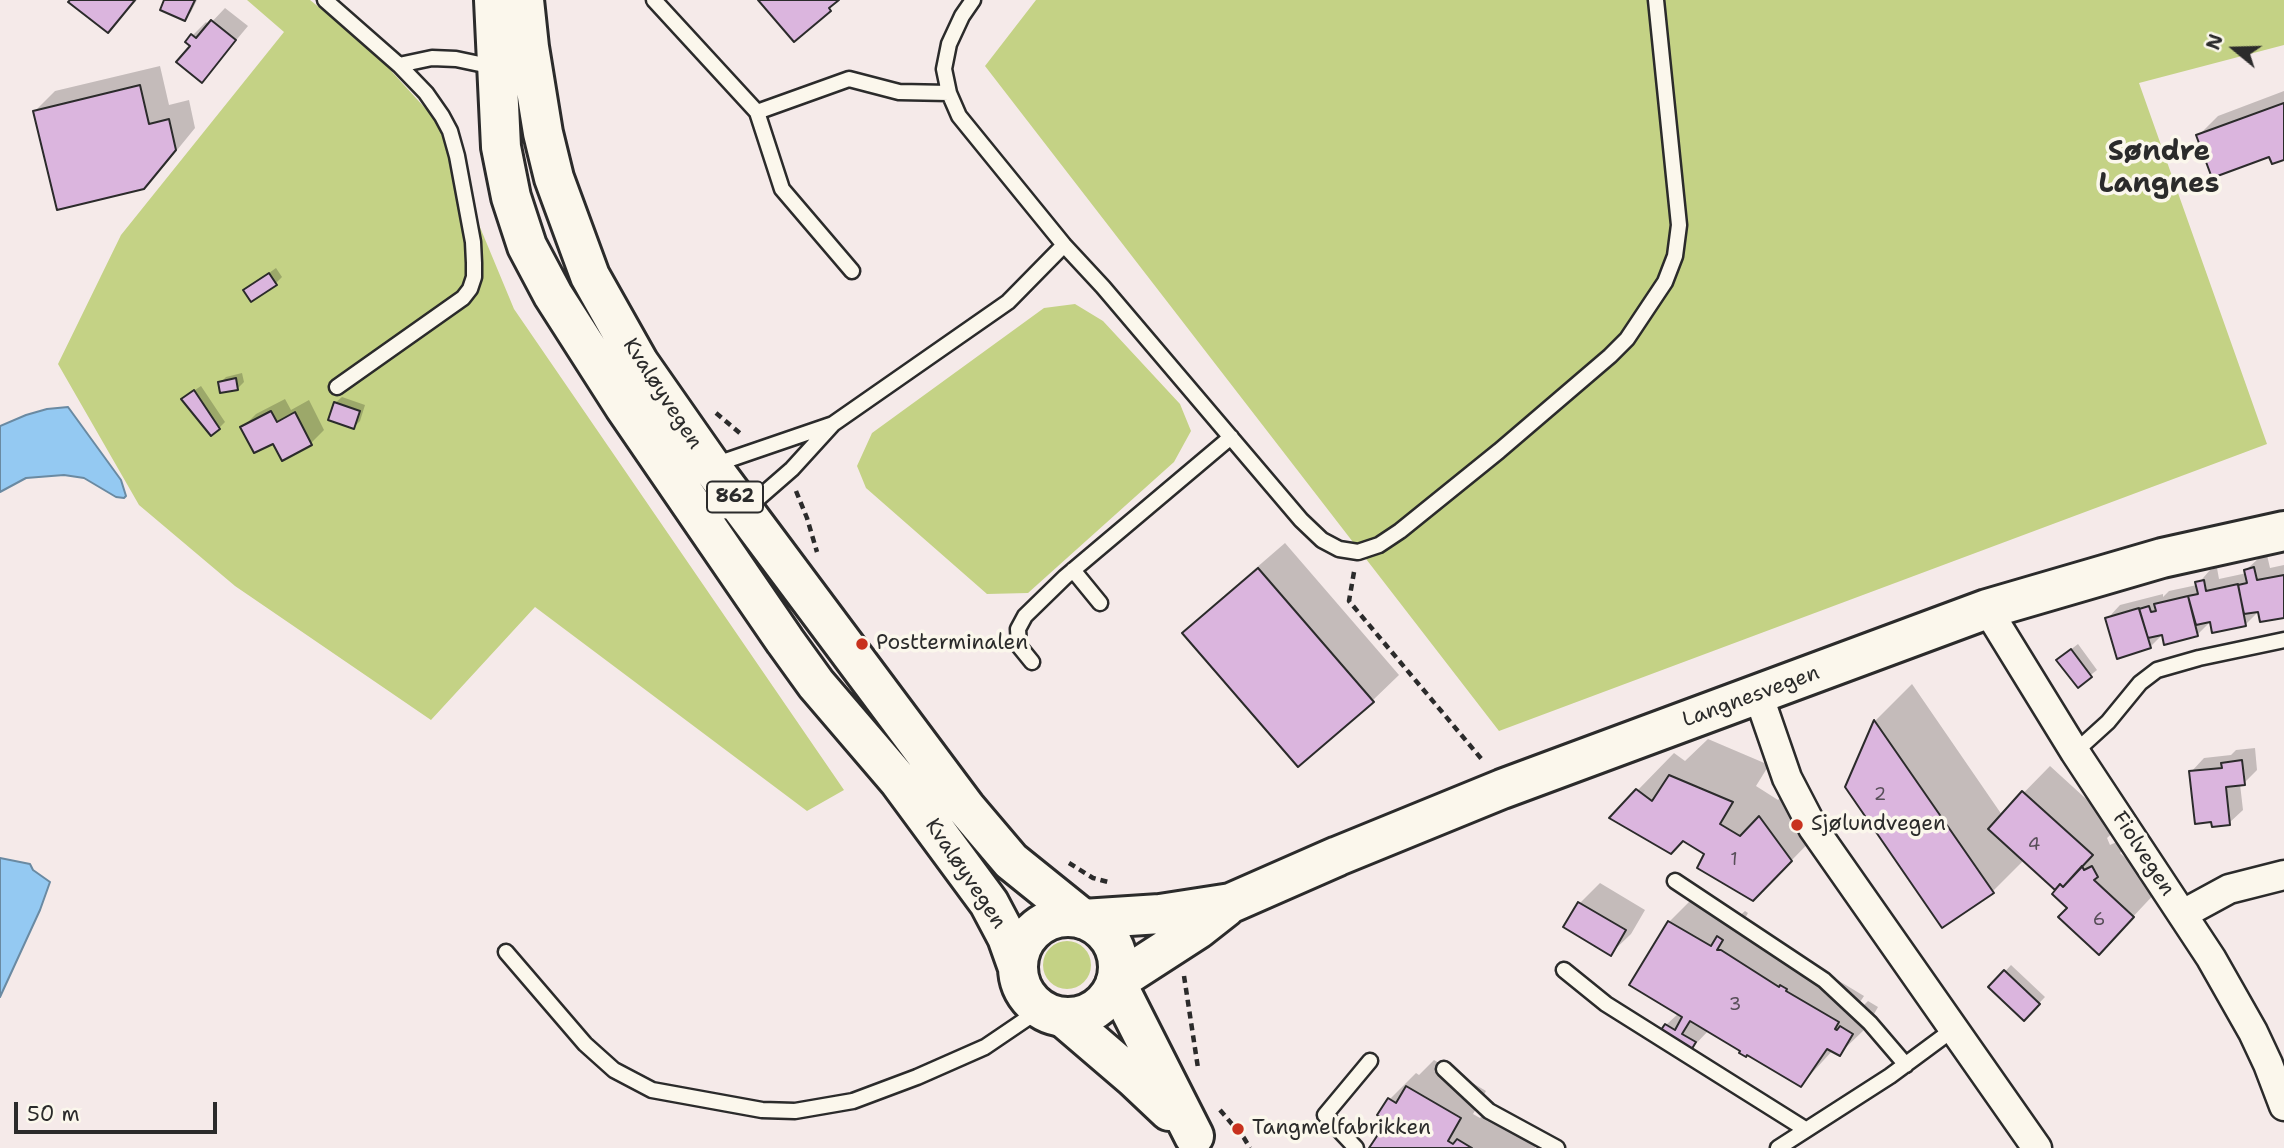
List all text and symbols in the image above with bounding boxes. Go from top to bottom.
north arrow [2200,14,2270,84]
text: N [2200,31,2229,53]
district label: Søndre Langnes [2098,136,2220,202]
street label: Kvaløyvegen [617,334,707,454]
road number: 862 [707,482,763,512]
place label: Postterminalen [876,631,1028,657]
marker: Postterminalen [854,636,870,652]
street label: Langnesvegen [1679,661,1823,733]
house number: 2 [1874,784,1886,806]
street label: Fiolvegen [2106,807,2180,901]
place label: Sjølundvegen [1811,812,1946,838]
street label: Kvaløyvegen [919,814,1011,934]
marker: Sjølundvegen [1789,817,1805,833]
house number: 4 [2028,834,2040,856]
house number: 1 [1730,849,1738,871]
house number: 6 [2093,909,2105,931]
house number: 3 [1729,994,1741,1016]
scale bar [18,1088,220,1132]
text: 50 m [27,1100,80,1128]
place label: Tangmelfabrikken [1252,1116,1431,1142]
marker: Tangmelfabrikken [1230,1121,1246,1137]

